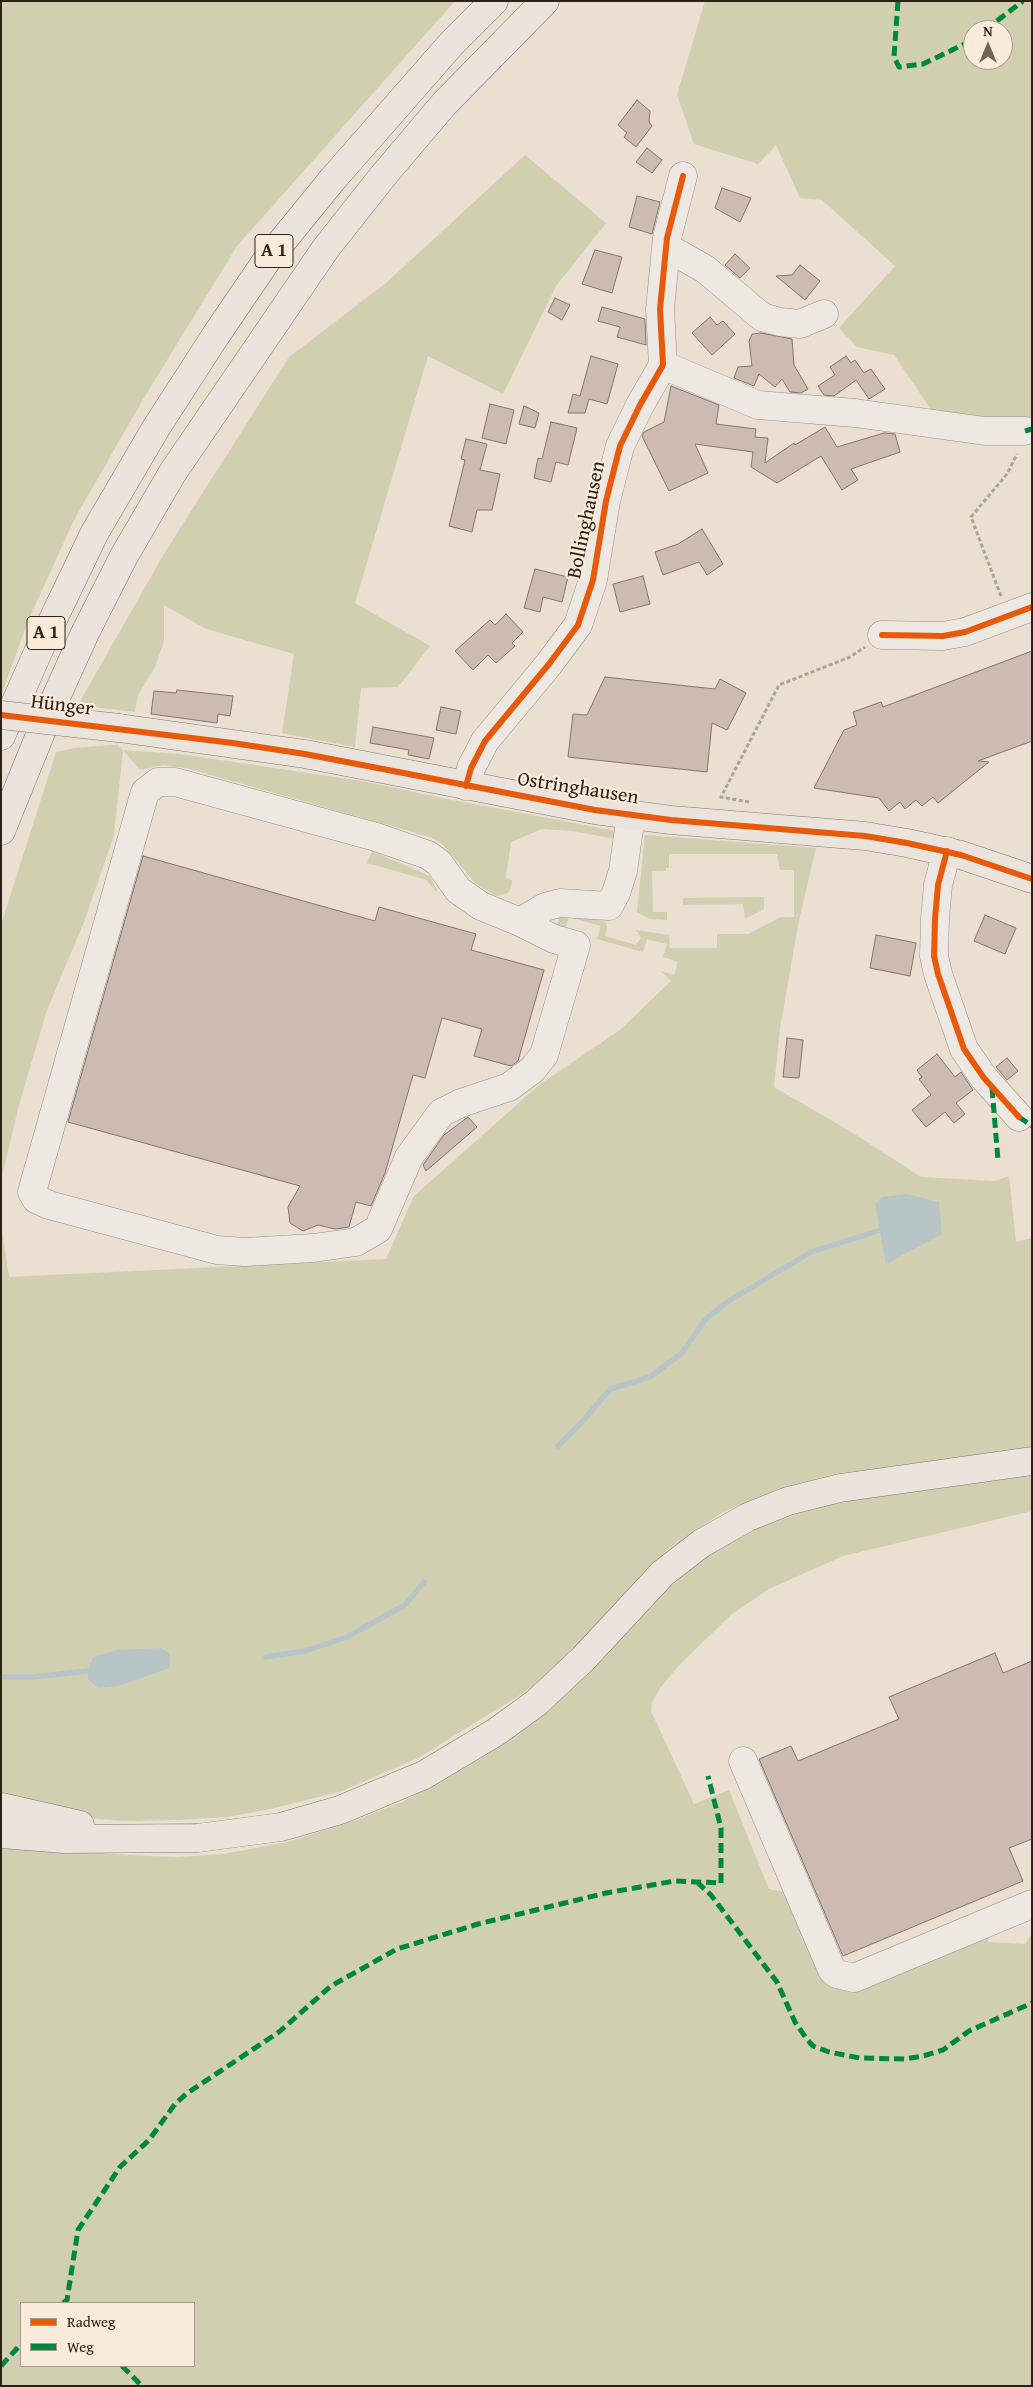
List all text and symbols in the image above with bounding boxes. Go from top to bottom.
north arrow [963,20,1013,70]
text: N [983,21,993,41]
road number: A 1 [255,235,293,268]
street label: Bollinghausen [563,459,611,581]
road number: A 1 [27,616,65,650]
street label: Hünger [29,690,95,722]
street label: Ostringhausen [516,768,640,810]
legend [20,2302,195,2367]
text: Radweg [67,2311,116,2332]
text: Weg [67,2336,94,2357]

